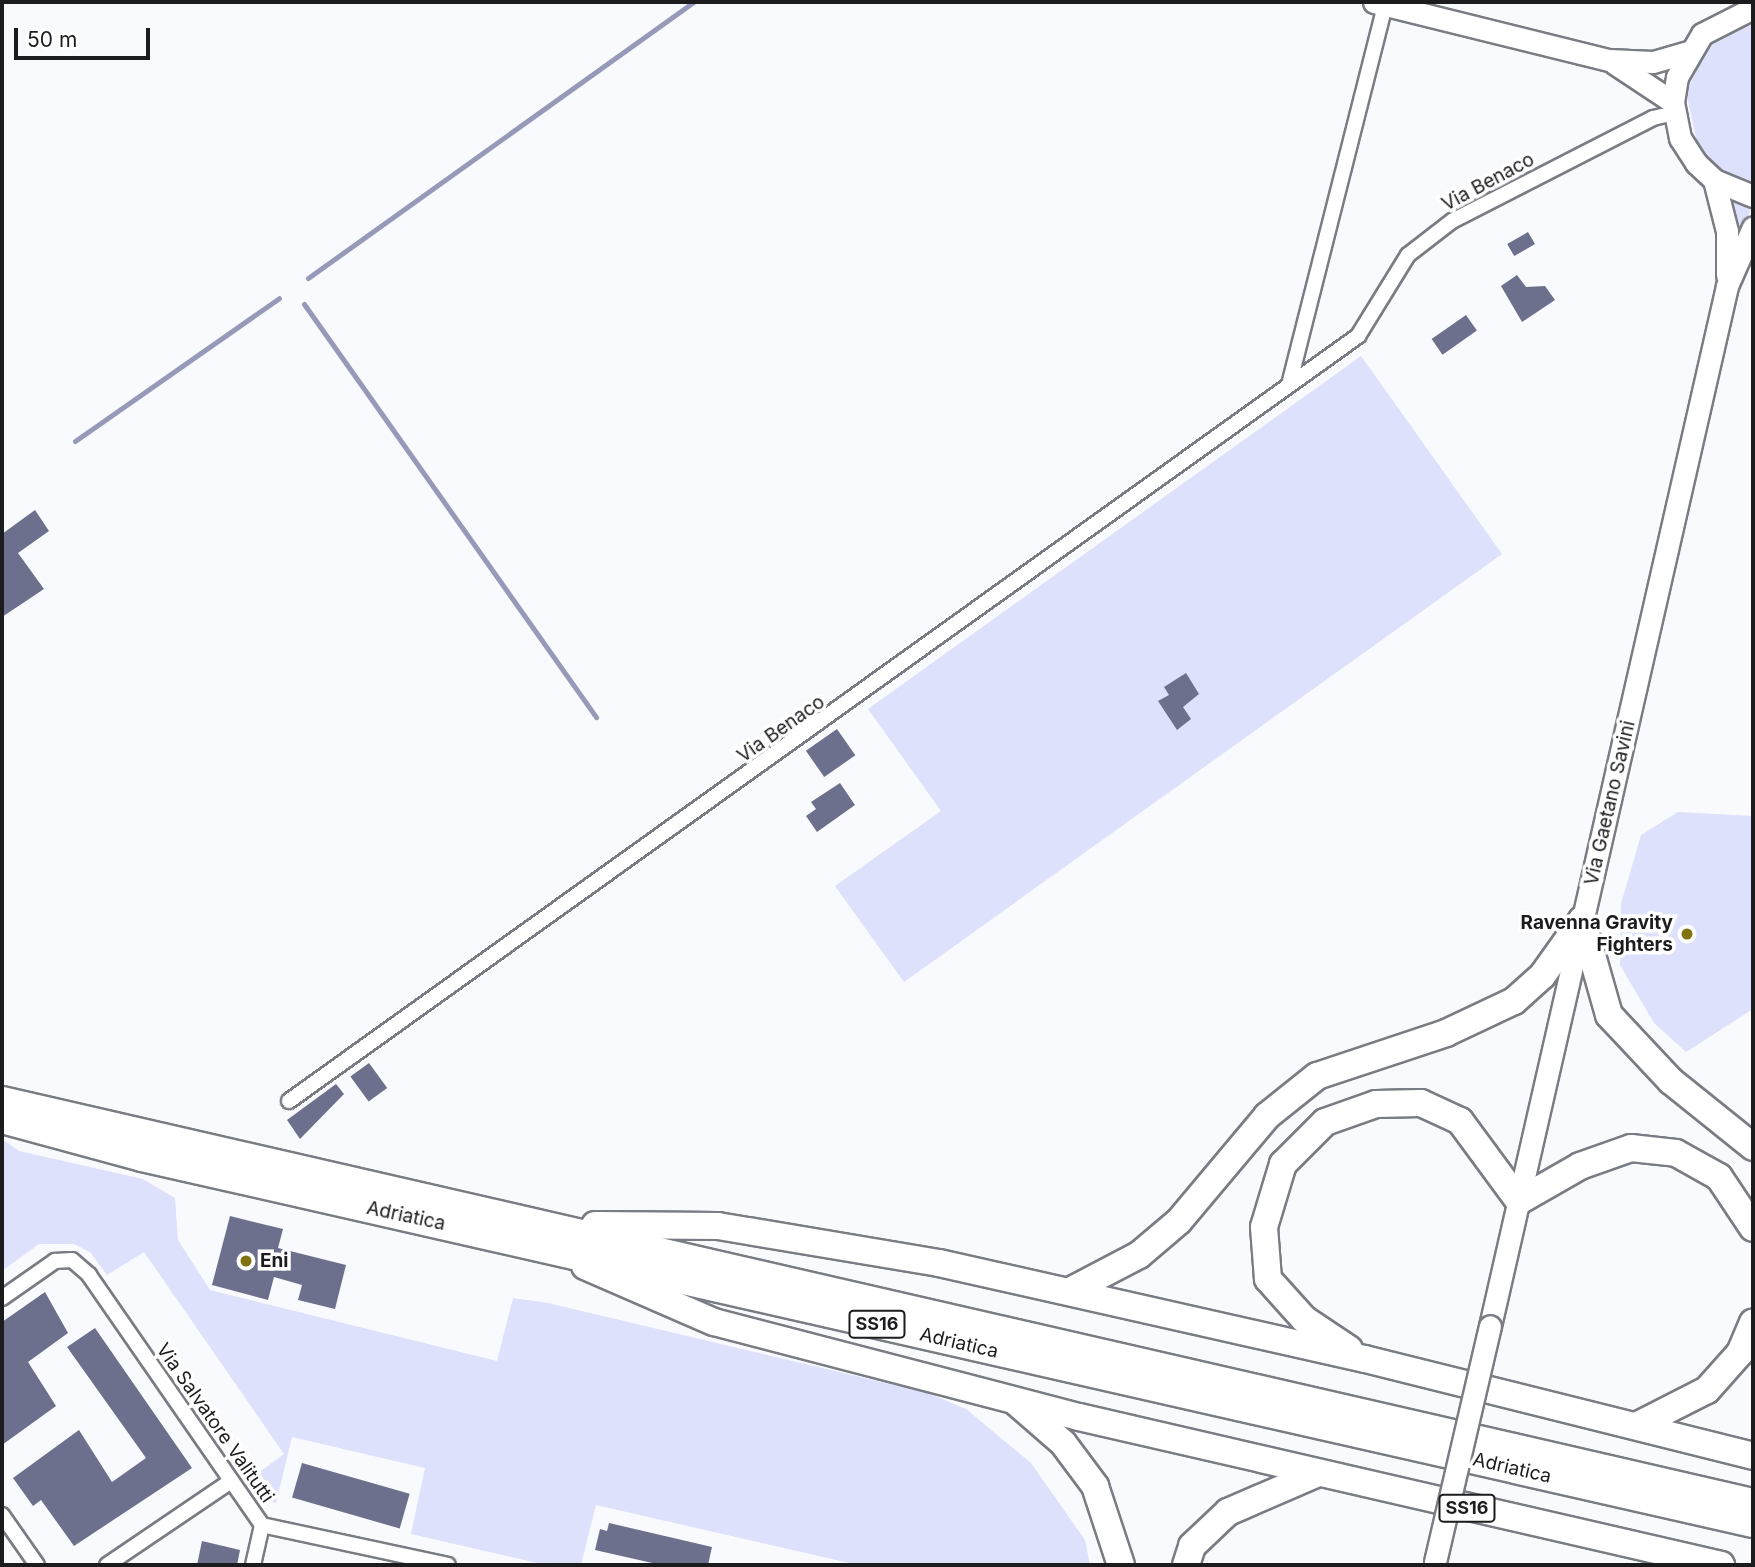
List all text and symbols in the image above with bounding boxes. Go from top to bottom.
scale bar [18,14,154,58]
text: 50 m [27,27,77,52]
street label: Via Benaco [1438,148,1538,216]
street label: Via Benaco [733,691,829,767]
street label: Via Gaetano Savini [1580,718,1640,888]
place label: Ravenna Gravity Fighters [1521,912,1673,956]
marker: Ravenna Gravity Fighters [1679,926,1695,942]
street label: Adriatica [365,1197,447,1235]
place label: Eni [260,1250,289,1272]
marker: Eni [238,1253,254,1269]
road number: SS16 [847,1310,907,1338]
street label: Adriatica [917,1323,1001,1363]
street label: Via Salvatore Valitutti [151,1339,279,1507]
street label: Adriatica [1470,1448,1554,1488]
road number: SS16 [1437,1493,1497,1522]

